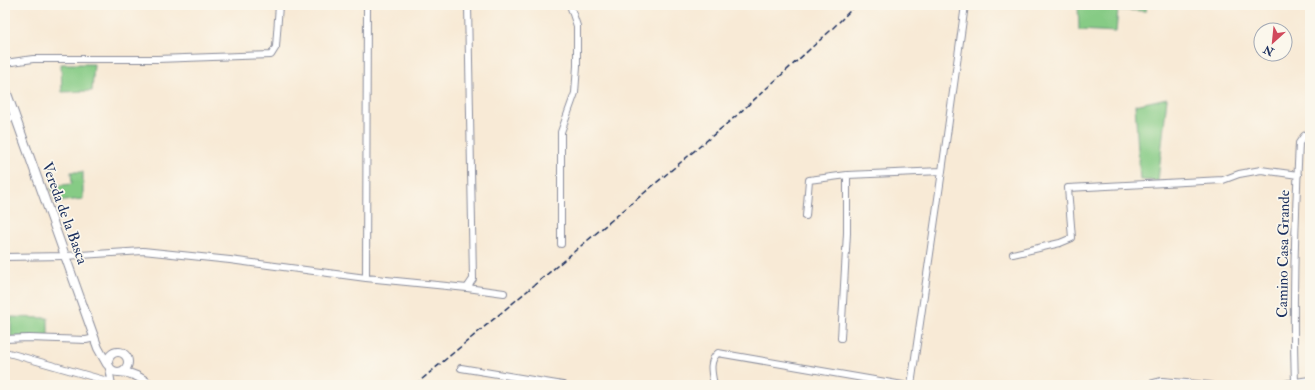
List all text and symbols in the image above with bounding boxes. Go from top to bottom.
north arrow [1253,22,1293,62]
text: N [1260,42,1277,59]
street label: Vereda de la Basca [37,159,92,268]
street label: Camino Casa Grande [1273,190,1294,318]

